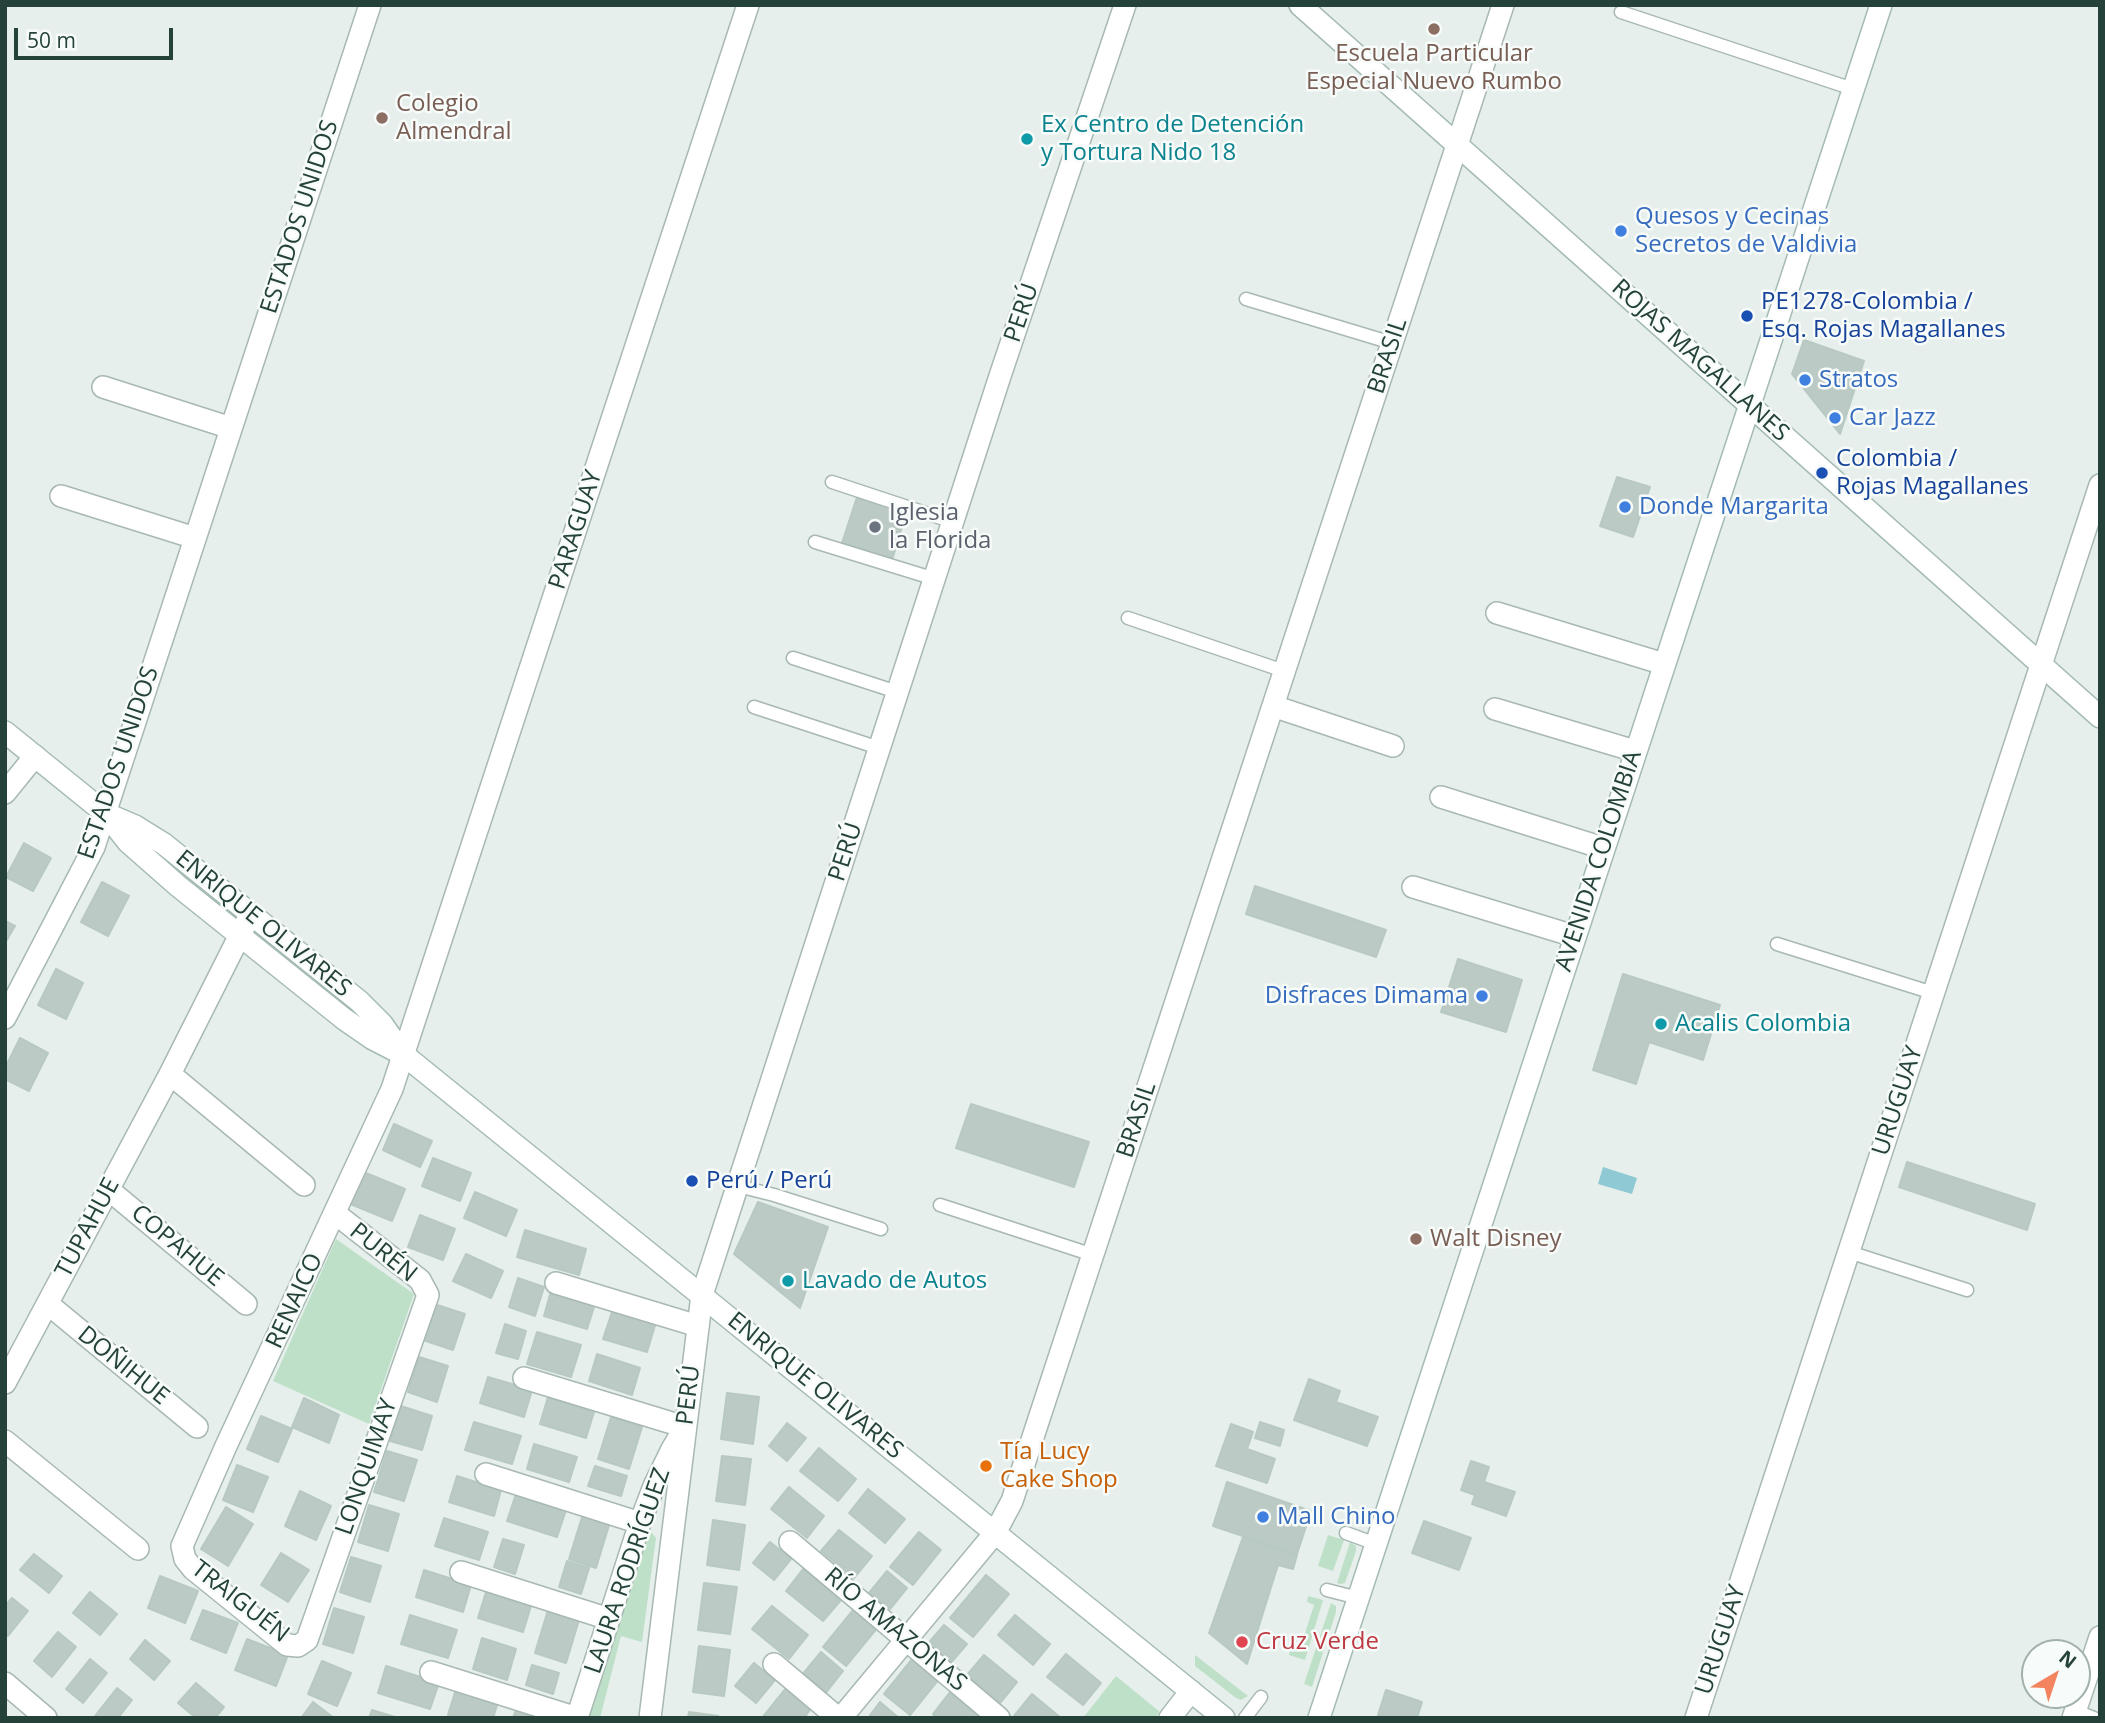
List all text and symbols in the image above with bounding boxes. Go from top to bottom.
scale bar [18,14,177,58]
marker: Escuela Particular Especial Nuevo Rumbo [1426,21,1442,37]
text: 50 m [27,26,76,54]
place label: Escuela Particular Especial Nuevo Rumbo [1306,40,1562,96]
place label: Colegio Almendral [396,90,512,146]
marker: Colegio Almendral [374,110,390,126]
place label: Ex Centro de Detención y Tortura Nido 18 [1041,111,1304,167]
street label: ESTADOS UNIDOS [255,117,345,317]
marker: Ex Centro de Detención y Tortura Nido 18 [1019,131,1035,147]
place label: Quesos y Cecinas Secretos de Valdivia [1635,203,1857,259]
marker: Quesos y Cecinas Secretos de Valdivia [1613,223,1629,239]
street label: ROJAS MAGALLANES [1605,274,1795,448]
street label: PERÚ [999,280,1045,346]
place label: PE1278-Colombia / Esq. Rojas Magallanes [1761,288,2006,344]
marker: PE1278-Colombia / Esq. Rojas Magallanes [1739,308,1755,324]
street label: BRASIL [1362,315,1414,397]
place label: Stratos [1819,366,1898,394]
marker: Stratos [1797,372,1813,388]
place label: Car Jazz [1849,404,1936,432]
marker: Car Jazz [1827,410,1843,426]
place label: Colombia / Rojas Magallanes [1836,445,2029,501]
marker: Colombia / Rojas Magallanes [1814,465,1830,481]
street label: PARAGUAY [543,467,609,593]
place label: Donde Margarita [1639,493,1829,521]
place label: Iglesia la Florida [889,499,991,555]
marker: Donde Margarita [1617,499,1633,515]
marker: Iglesia la Florida [867,519,883,535]
street label: ESTADOS UNIDOS [73,663,165,863]
street label: AVENIDA COLOMBIA [1550,747,1648,975]
street label: PERÚ [823,819,869,885]
street label: ENRIQUE OLIVARES [169,844,357,1004]
place label: Disfraces Dimama [1265,982,1468,1010]
marker: Disfraces Dimama [1474,988,1490,1004]
place label: Acalis Colombia [1675,1010,1851,1038]
marker: Acalis Colombia [1653,1016,1669,1032]
street label: URUGUAY [1867,1043,1929,1159]
street label: BRASIL [1111,1079,1163,1161]
place label: Perú / Perú [706,1167,832,1195]
street label: TUPAHUE [50,1173,126,1283]
marker: Perú / Perú [684,1173,700,1189]
street label: COPAHUE [125,1199,229,1293]
street label: PURÉN [344,1217,422,1289]
place label: Walt Disney [1430,1225,1561,1253]
marker: Walt Disney [1408,1231,1424,1247]
street label: RENAICO [260,1249,330,1353]
place label: Lavado de Autos [802,1267,987,1295]
marker: Lavado de Autos [780,1273,796,1289]
street label: ENRIQUE OLIVARES [721,1306,909,1466]
street label: DOÑIHUE [71,1320,175,1412]
street label: PERÚ [671,1363,707,1427]
street label: LONQUIMAY [330,1395,404,1539]
place label: Tía Lucy Cake Shop [1000,1438,1118,1494]
marker: Tía Lucy Cake Shop [978,1458,994,1474]
street label: LAURA RODRÍGUEZ [579,1464,677,1678]
place label: Mall Chino [1277,1503,1395,1531]
marker: Mall Chino [1255,1509,1271,1525]
street label: TRAIGUÉN [185,1555,295,1649]
street label: RÍO AMAZONAS [818,1562,972,1698]
street label: URUGUAY [1690,1582,1752,1698]
place label: Cruz Verde [1256,1628,1379,1656]
marker: Cruz Verde [1234,1634,1250,1650]
north arrow [2021,1639,2091,1709]
text: N [2054,1644,2082,1674]

